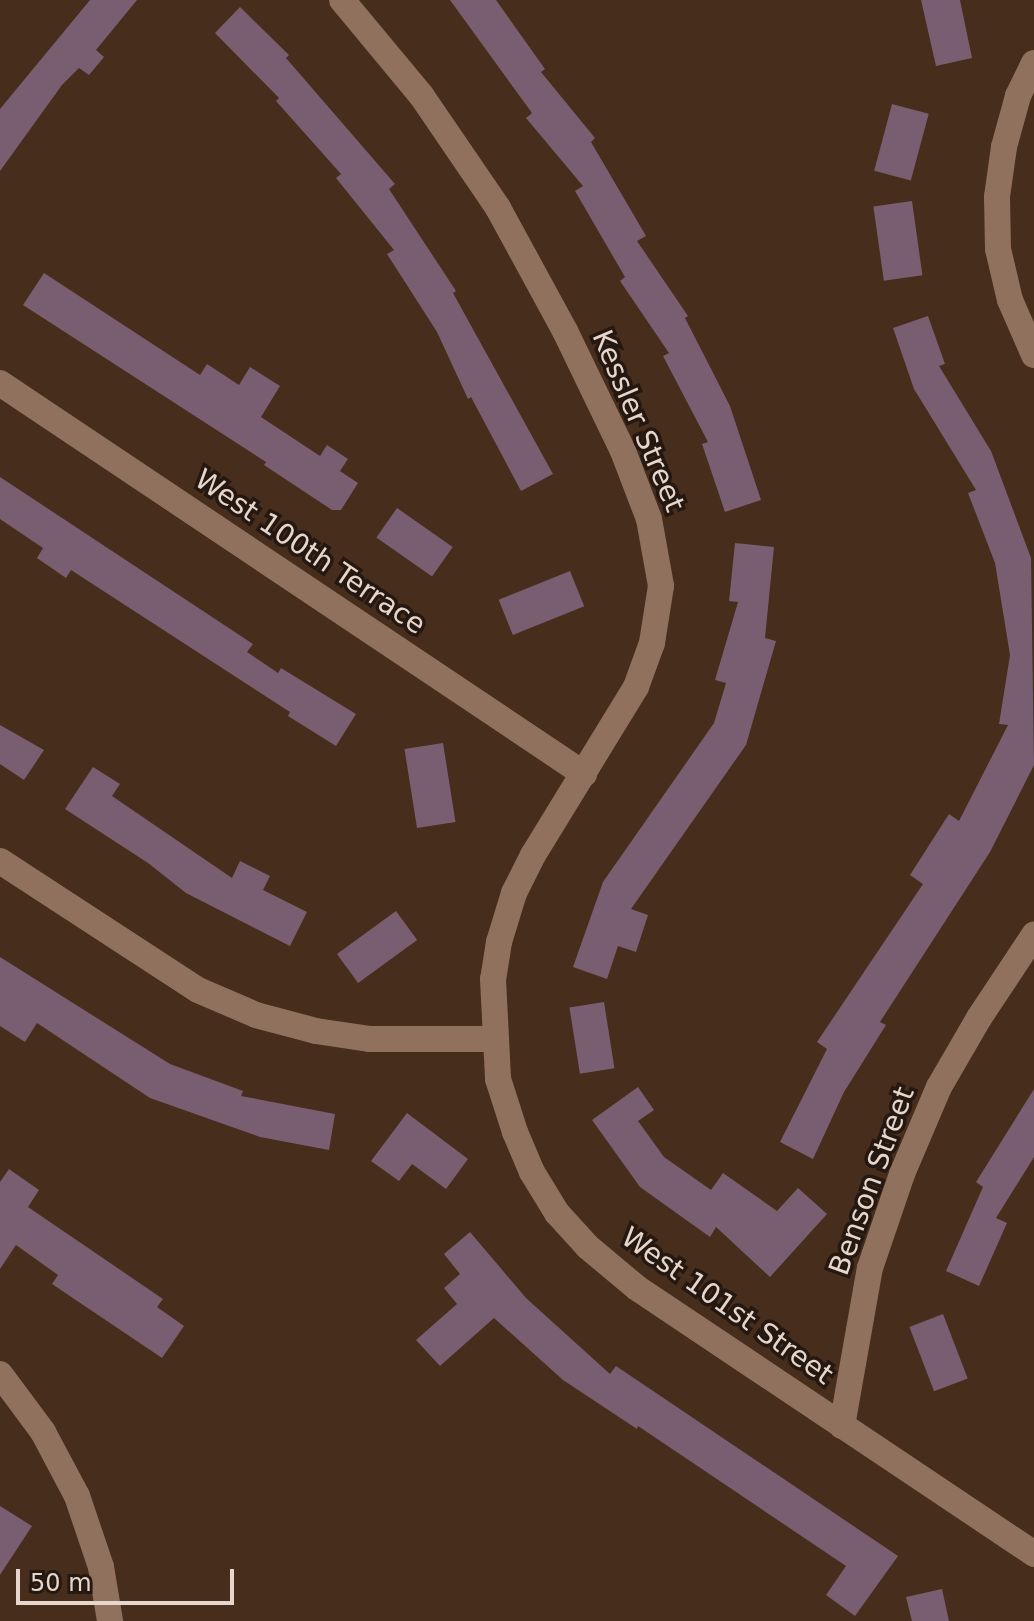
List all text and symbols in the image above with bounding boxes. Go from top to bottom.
street label: Kessler Street [585,325,691,517]
street label: West 100th Terrace [188,462,432,642]
street label: Benson Street [822,1082,922,1280]
street label: West 101st Street [615,1220,839,1392]
scale bar [20,1553,238,1603]
text: 50 m [30,1569,92,1597]

